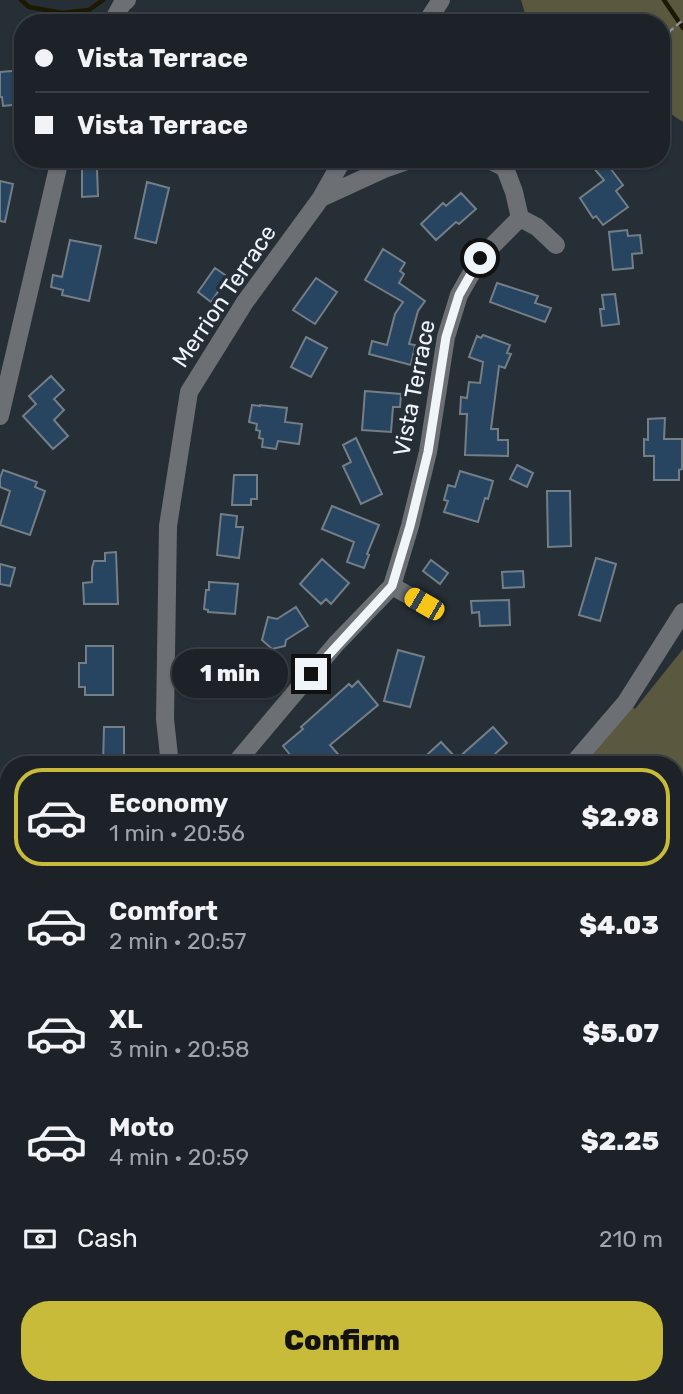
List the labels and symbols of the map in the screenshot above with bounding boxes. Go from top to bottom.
street label: Merrion Terrace [166,219,282,373]
route start [464,242,496,274]
street label: Vista Terrace [387,317,441,459]
car [401,584,448,624]
callout: 1 min [171,650,286,698]
route end [295,658,327,690]

